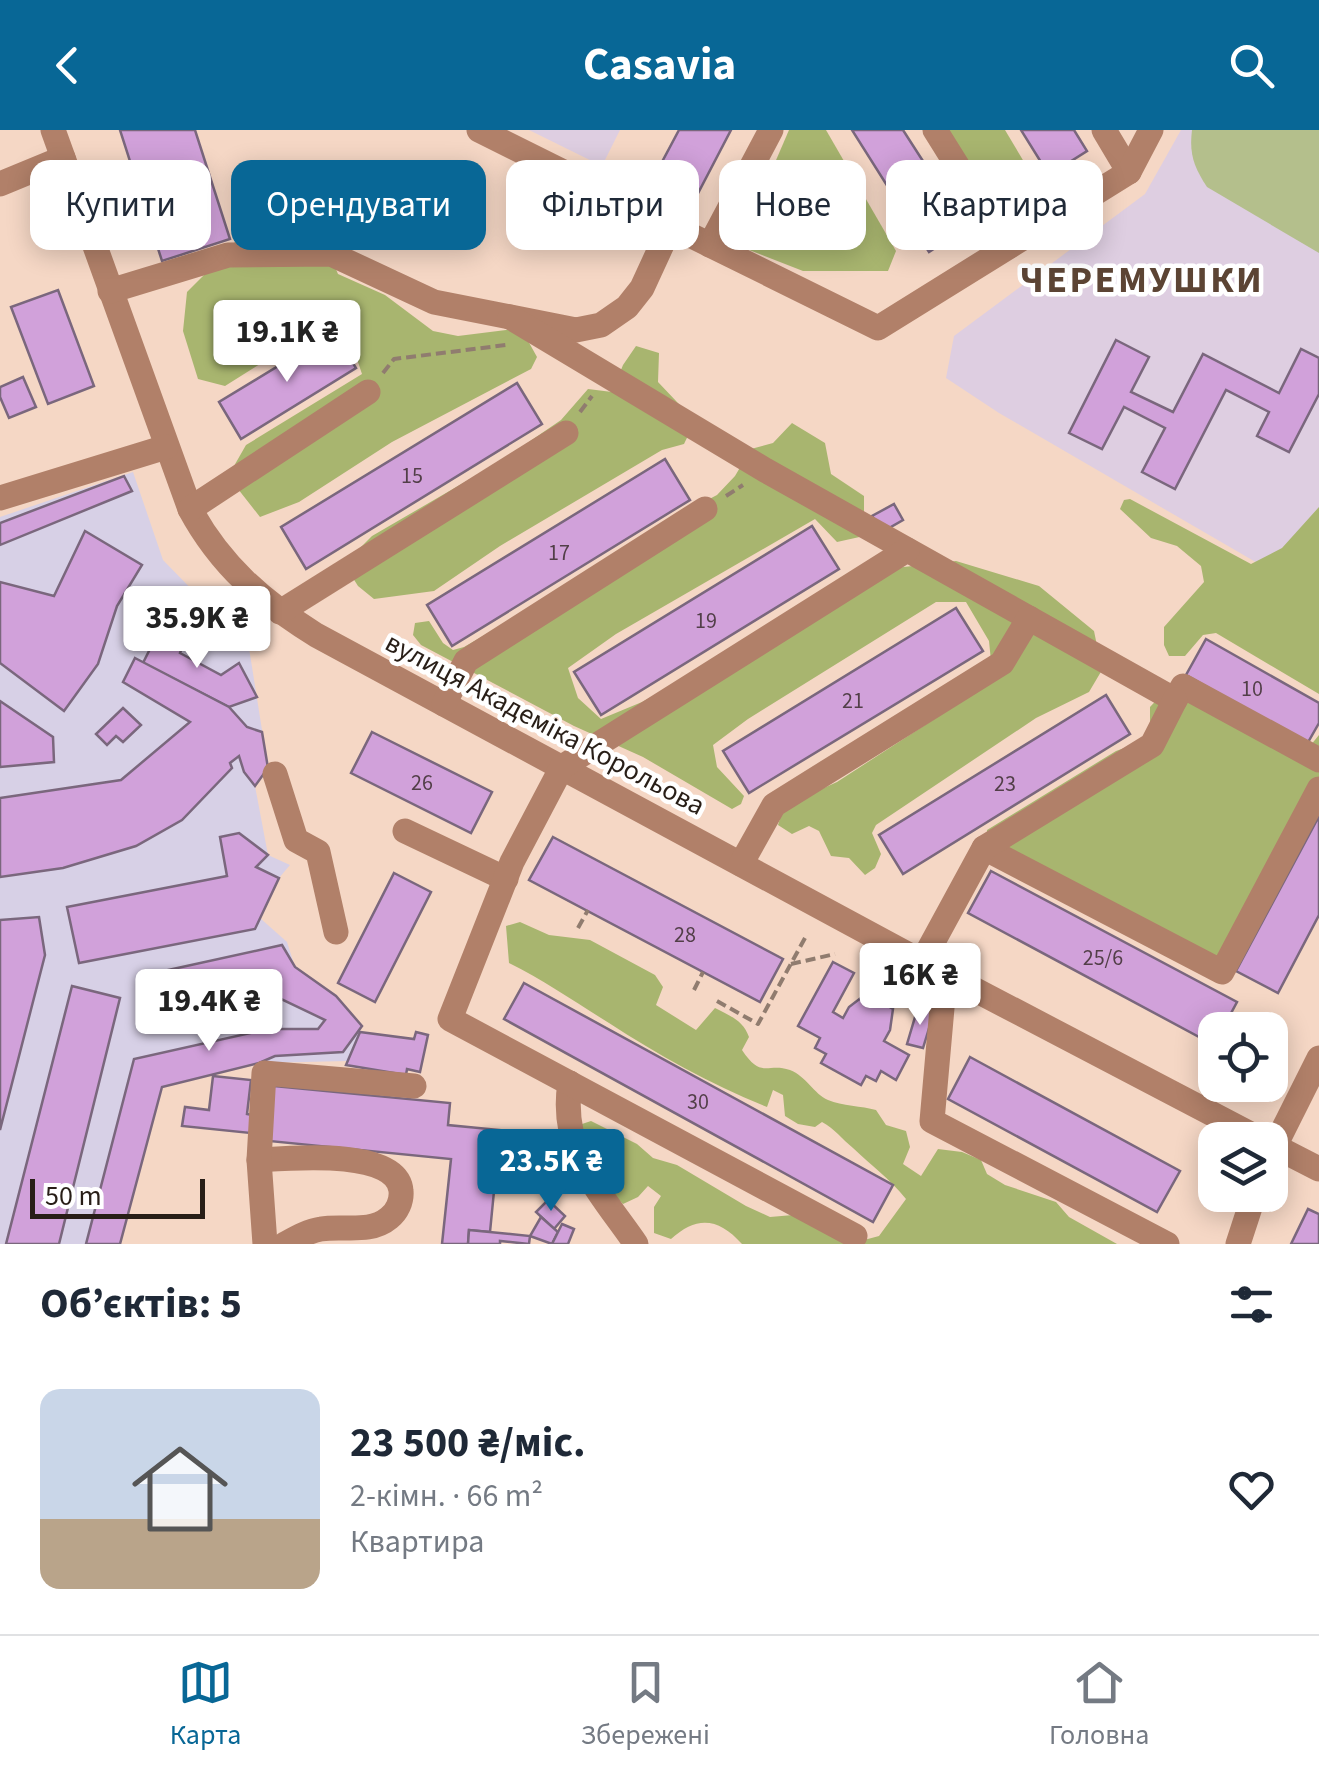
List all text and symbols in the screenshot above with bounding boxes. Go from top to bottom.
text: Casavia [583,33,736,97]
icon: back [40,38,95,93]
icon: search [1224,38,1279,93]
chip: Купити [30,160,211,250]
chip: Орендувати [231,160,486,250]
chip: Фільтри [506,160,699,250]
chip: Нове [719,160,866,250]
chip: Квартира [886,160,1103,250]
district label: ЧЕРЕМУШКИ [1020,253,1264,307]
pin: 19.1K ₴ [195,300,379,385]
text: 19.1K ₴ [235,309,339,355]
house number: 15 [401,460,423,492]
house number: 17 [548,537,570,569]
pin: 35.9K ₴ [105,586,289,671]
text: 35.9K ₴ [145,595,249,641]
house number: 19 [695,605,717,637]
street label: вулиця Академіка Корольова [378,623,712,825]
house number: 10 [1241,673,1263,705]
house number: 21 [842,685,864,717]
house number: 26 [411,767,433,799]
house number: 23 [994,768,1016,800]
house number: 28 [674,919,696,951]
house number: 25/6 [1083,942,1123,974]
pin: 16K ₴ [850,943,990,1028]
text: 16K ₴ [882,952,958,998]
pin: 19.4K ₴ [117,969,301,1054]
text: 19.4K ₴ [157,978,261,1024]
map controls [1198,1012,1288,1212]
button: locate [1198,1012,1288,1102]
house number: 30 [687,1086,709,1118]
button: layers [1198,1122,1288,1212]
pin: 23.5K ₴ [459,1129,643,1214]
text: 23.5K ₴ [499,1138,603,1184]
scale bar [30,1174,205,1218]
text: 50 m [45,1176,102,1216]
text: Об’єктів: 5 [40,1274,242,1334]
icon: filters [1224,1277,1279,1332]
text: 23 500 ₴/міс. [350,1413,586,1473]
icon: home [120,1429,240,1549]
icon: heart [1224,1462,1279,1517]
text: 2-кімн. · 66 m² [350,1473,543,1519]
text: Квартира [350,1519,484,1565]
tab: Карта [170,1655,241,1755]
tab: Збережені [581,1655,710,1755]
tab: Головна [1049,1655,1149,1755]

